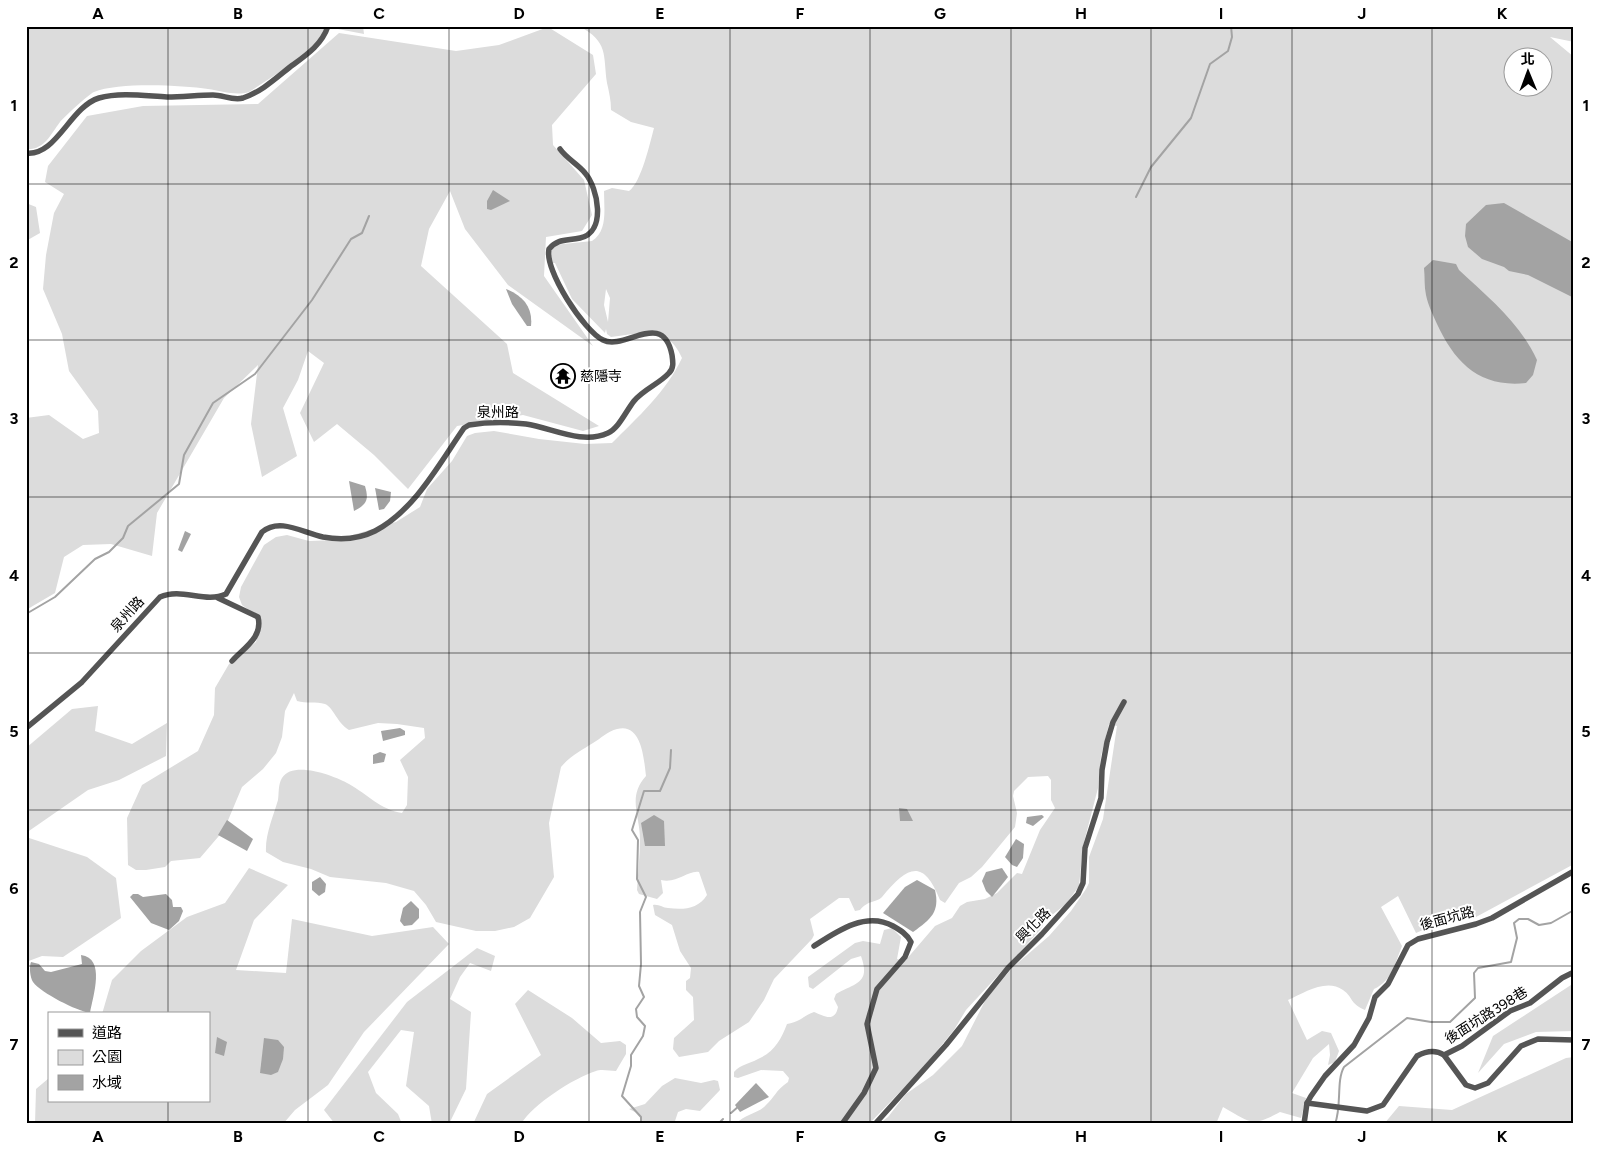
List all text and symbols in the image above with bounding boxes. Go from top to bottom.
text: A [92,4,104,23]
text: B [233,4,243,23]
text: C [373,4,385,23]
text: D [513,4,525,23]
text: E [655,4,665,23]
text: F [796,4,805,23]
text: G [934,4,946,23]
text: H [1075,4,1087,23]
text: I [1219,4,1223,23]
text: J [1358,4,1366,23]
text: K [1497,4,1508,23]
north arrow [1502,48,1552,98]
text: 北 [1521,51,1535,68]
text: 1 [11,96,17,115]
text: 1 [1583,96,1589,115]
text: 2 [9,253,19,272]
text: 2 [1581,253,1591,272]
temple icon: 慈隱寺 [550,363,576,389]
place label: 慈隱寺 [580,368,622,385]
street label: 泉州路 [477,404,519,421]
text: 3 [10,409,19,428]
text: 3 [1582,409,1591,428]
text: 4 [9,566,19,585]
text: 4 [1581,566,1591,585]
street label: 泉州路 [107,593,148,636]
text: 5 [9,722,19,741]
text: 5 [1581,722,1591,741]
text: 6 [9,879,19,898]
text: 6 [1581,879,1591,898]
street label: 後面坑路 [1418,903,1476,934]
street label: 興化路 [1012,904,1054,946]
street label: 後面坑路398巷 [1442,983,1531,1048]
legend [48,1012,210,1102]
text: 道路 [92,1024,122,1042]
text: 7 [10,1035,19,1054]
text: 7 [1582,1035,1591,1054]
text: 公園 [92,1048,122,1066]
text: 水域 [92,1074,122,1092]
text: A [92,1127,104,1146]
text: B [233,1127,243,1146]
text: C [373,1127,385,1146]
text: D [513,1127,525,1146]
text: E [655,1127,665,1146]
text: F [796,1127,805,1146]
text: G [934,1127,946,1146]
text: H [1075,1127,1087,1146]
text: I [1219,1127,1223,1146]
text: J [1358,1127,1366,1146]
text: K [1497,1127,1508,1146]

